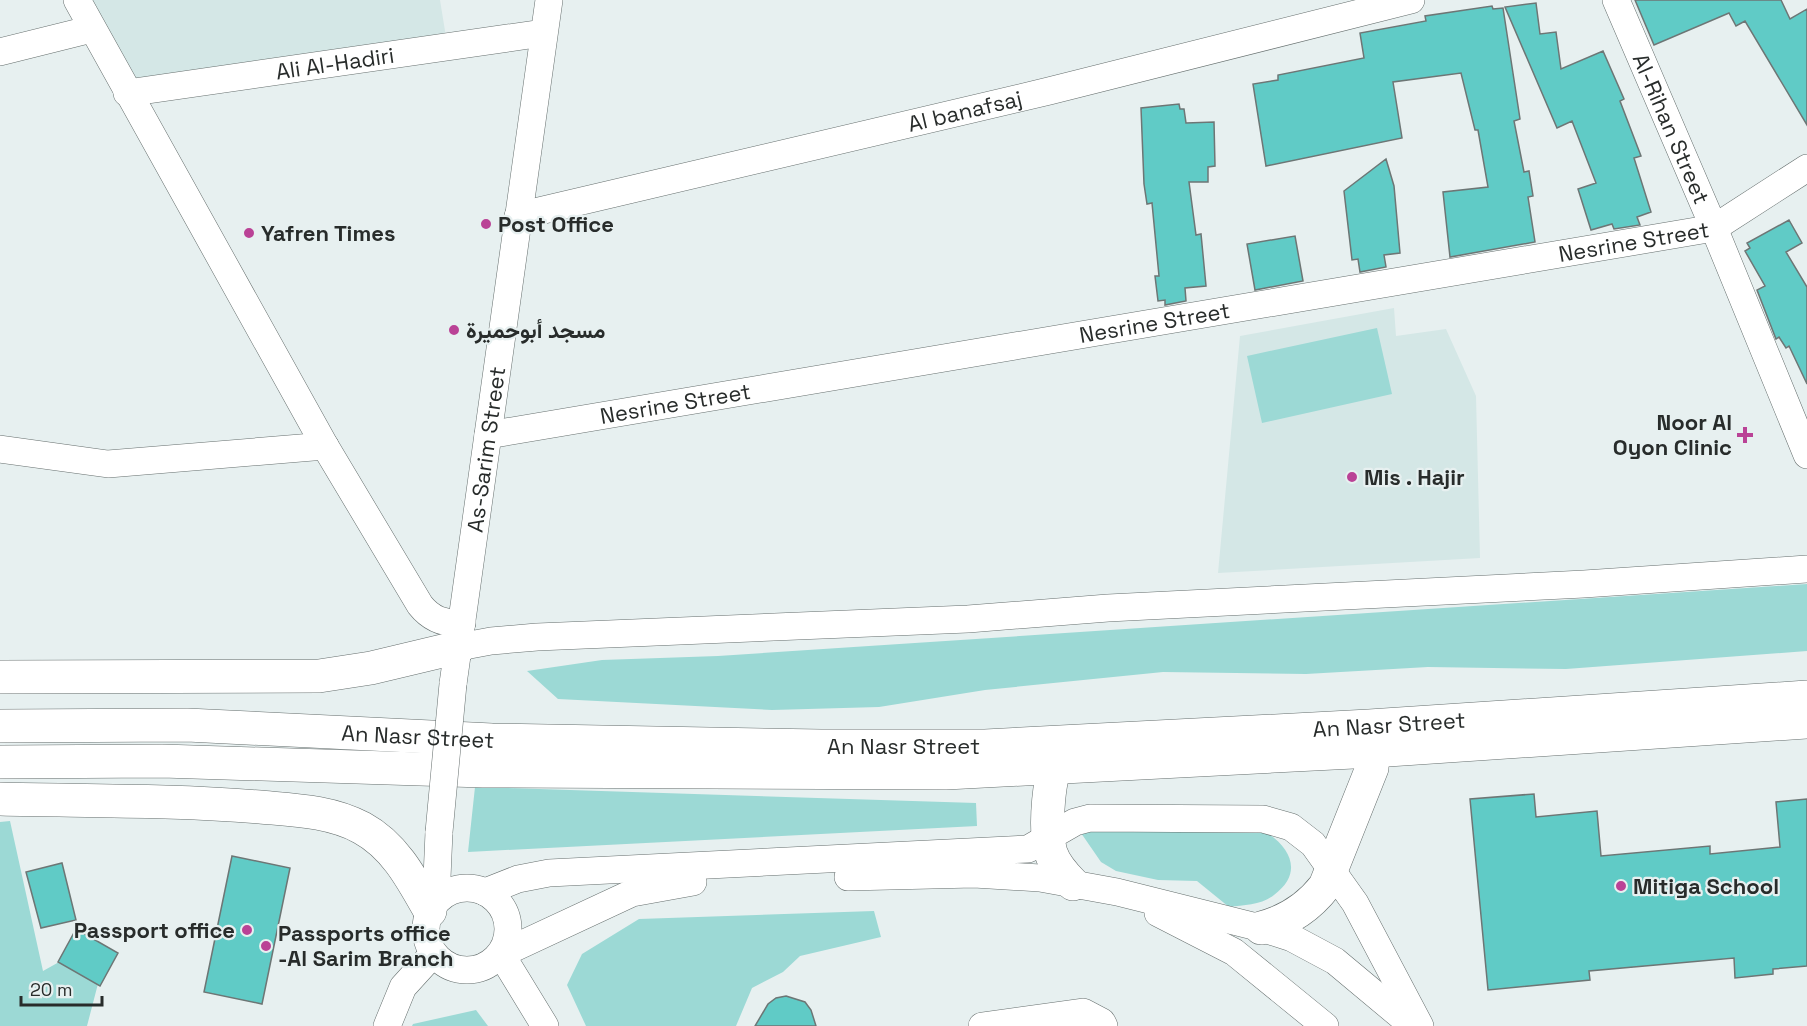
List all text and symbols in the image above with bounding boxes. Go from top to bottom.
street label: Ali Al-Hadiri [274,41,396,85]
street label: Al-Rihan Street [1627,49,1716,208]
street label: Al banafsaj [905,84,1025,138]
place label: Post Office [498,210,614,238]
street label: Nesrine Street [1556,215,1711,268]
marker: Post Office [479,217,493,231]
place label: Yafren Times [261,219,395,247]
marker: Yafren Times [242,226,256,240]
street label: Nesrine Street [1077,296,1232,349]
place label: مسجد أبوحميرة [466,316,605,344]
marker: مسجد أبوحميرة [447,323,461,337]
street label: As-Sarim Street [460,365,511,534]
street label: Nesrine Street [598,377,753,430]
place label: Noor Al Oyon Clinic [1613,408,1732,461]
marker: Noor Al Oyon Clinic [1736,426,1754,444]
place label: Mis . Hajir [1364,463,1465,491]
marker: Mis . Hajir [1345,470,1359,484]
street label: An Nasr Street [1312,706,1466,743]
street label: An Nasr Street [341,719,495,754]
street label: An Nasr Street [827,732,980,760]
place label: Mitiga School [1633,872,1779,900]
marker: Mitiga School [1614,879,1628,893]
place label: Passport office [74,916,235,944]
place label: Passports office -Al Sarim Branch [278,919,453,972]
marker: Passport office [240,923,254,937]
marker: Passports office -Al Sarim Branch [259,939,273,953]
scale bar [21,969,102,1007]
text: 20 m [30,978,73,1001]

